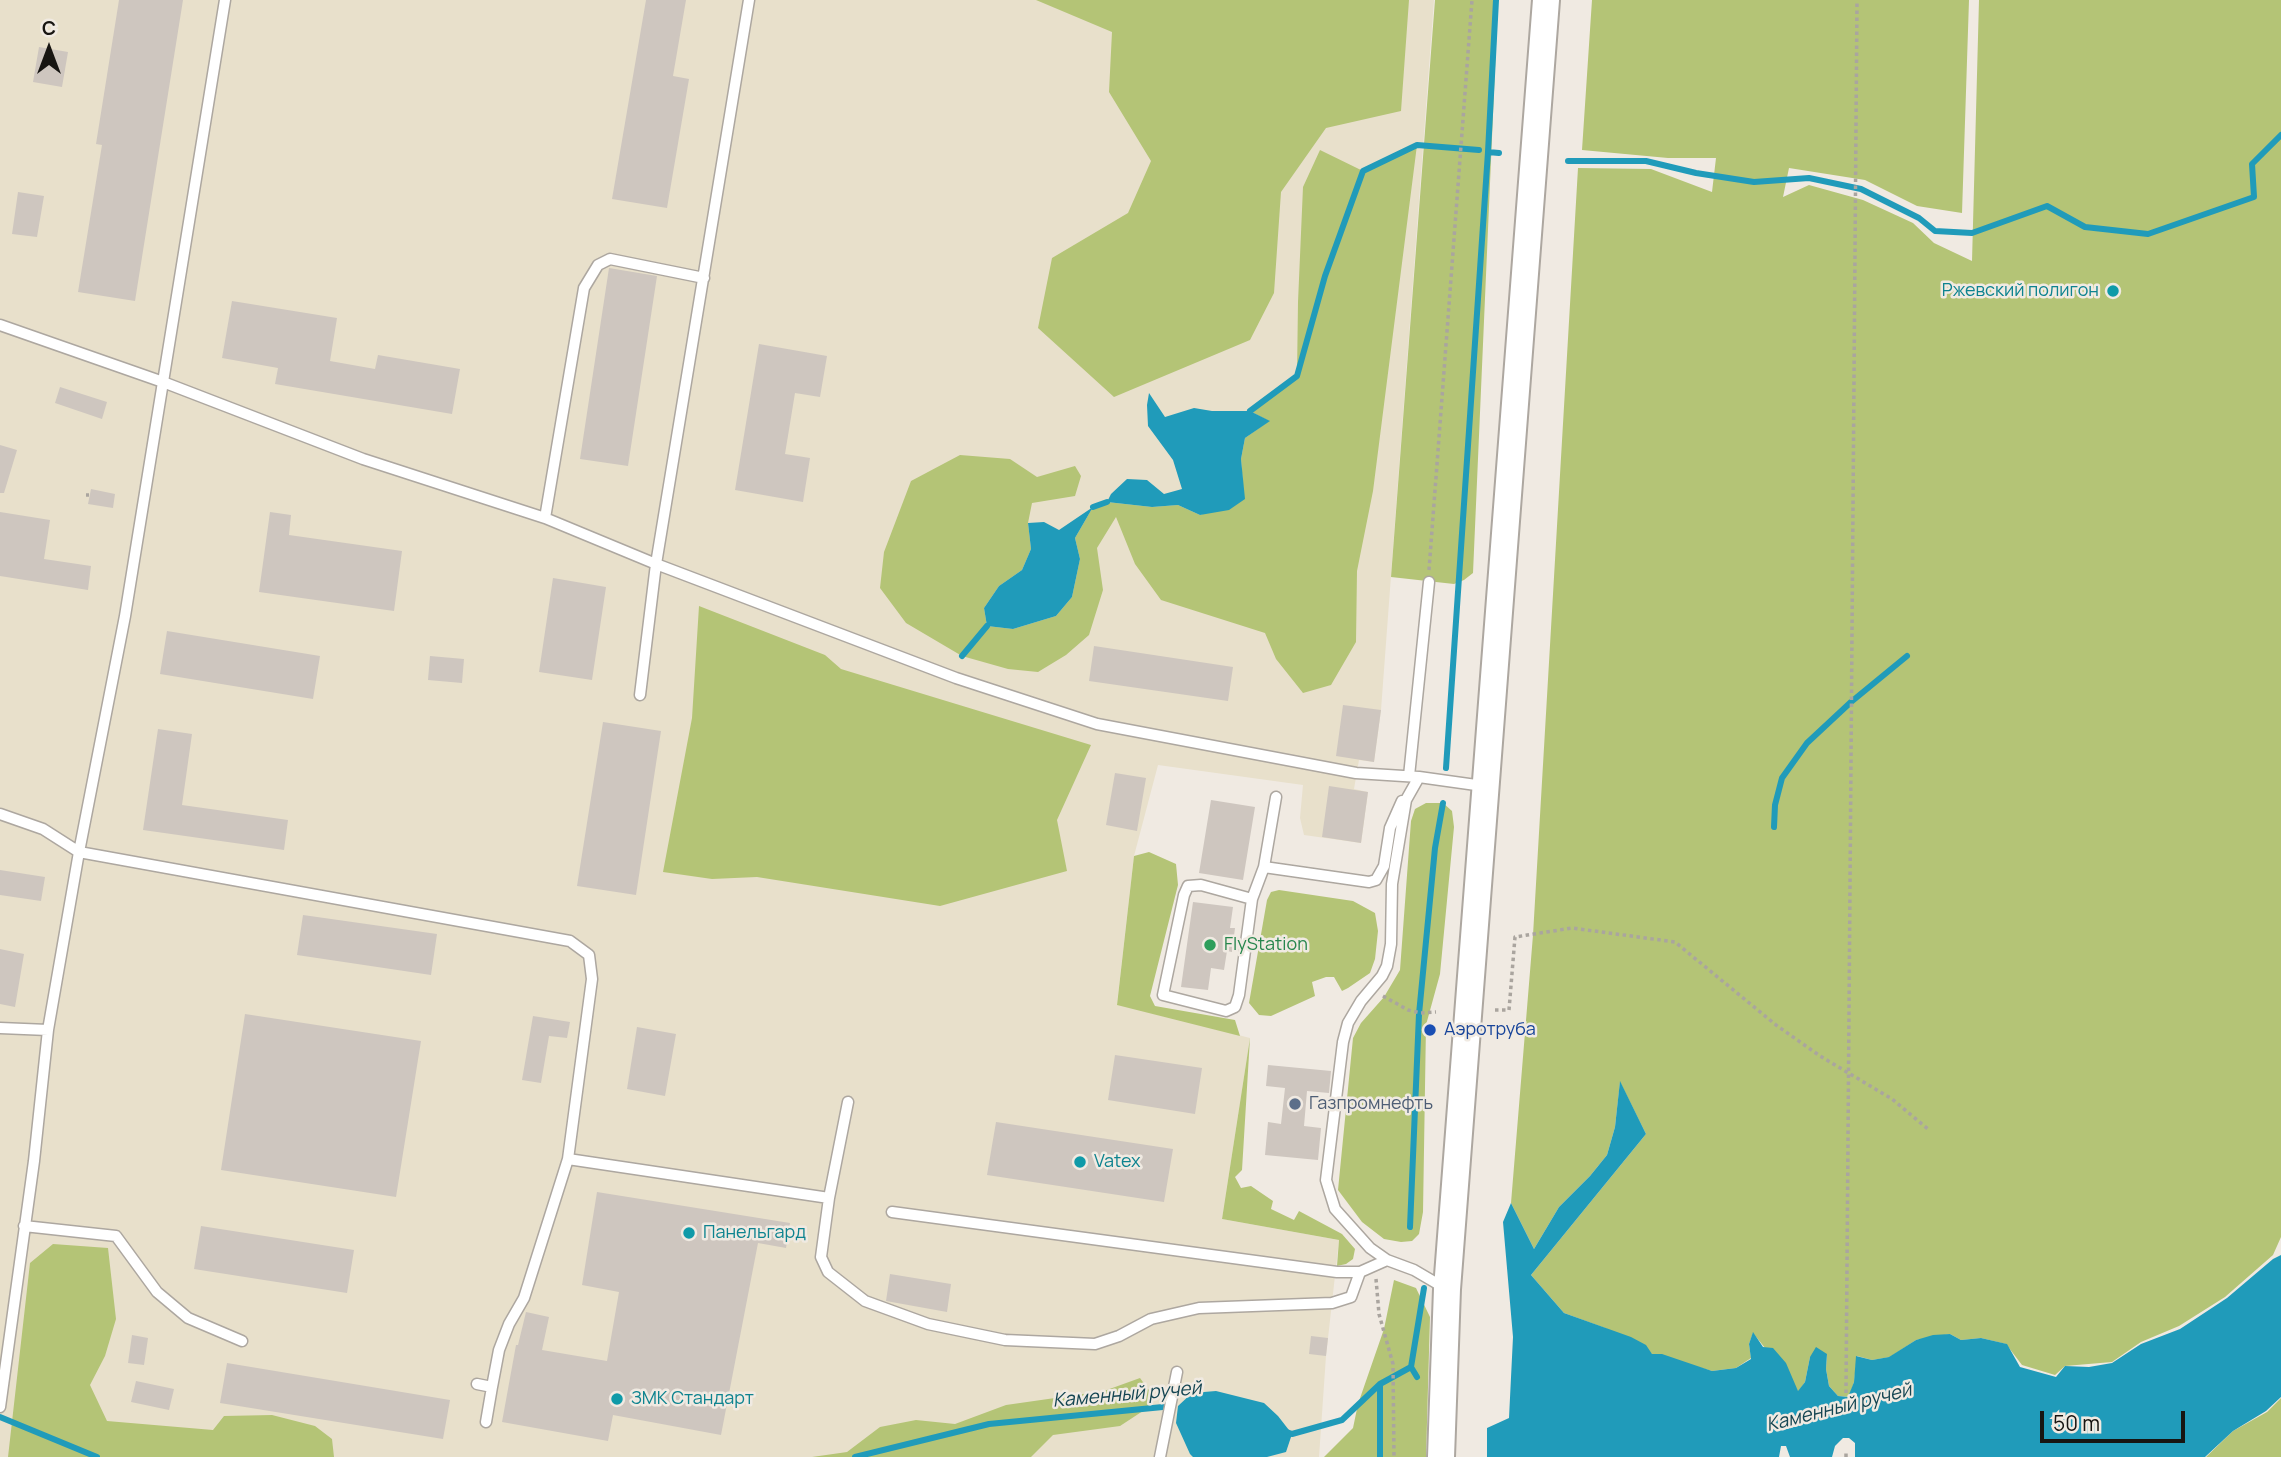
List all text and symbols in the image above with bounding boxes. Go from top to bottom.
north arrow [14,14,84,84]
text: С [42,15,56,41]
place label: Ржевский полигон [1942,280,2099,302]
marker: Ржевский полигон [2105,283,2121,299]
place label: FlyStation [1224,934,1308,956]
marker: FlyStation [1202,937,1218,953]
place label: Аэротруба [1444,1019,1536,1041]
marker: Аэротруба [1422,1022,1438,1038]
place label: Газпромнефть [1309,1093,1433,1115]
marker: Газпромнефть [1287,1096,1303,1112]
place label: Vatex [1094,1151,1141,1173]
marker: Vatex [1072,1154,1088,1170]
place label: Панельгард [703,1222,806,1244]
marker: Панельгард [681,1225,697,1241]
water label: Каменный ручей [1052,1377,1202,1413]
water label: Каменный ручей [1764,1379,1914,1437]
place label: ЗМК Стандарт [631,1388,754,1410]
marker: ЗМК Стандарт [609,1391,625,1407]
scale bar [2043,1398,2188,1442]
text: 50 m [2053,1409,2100,1437]

